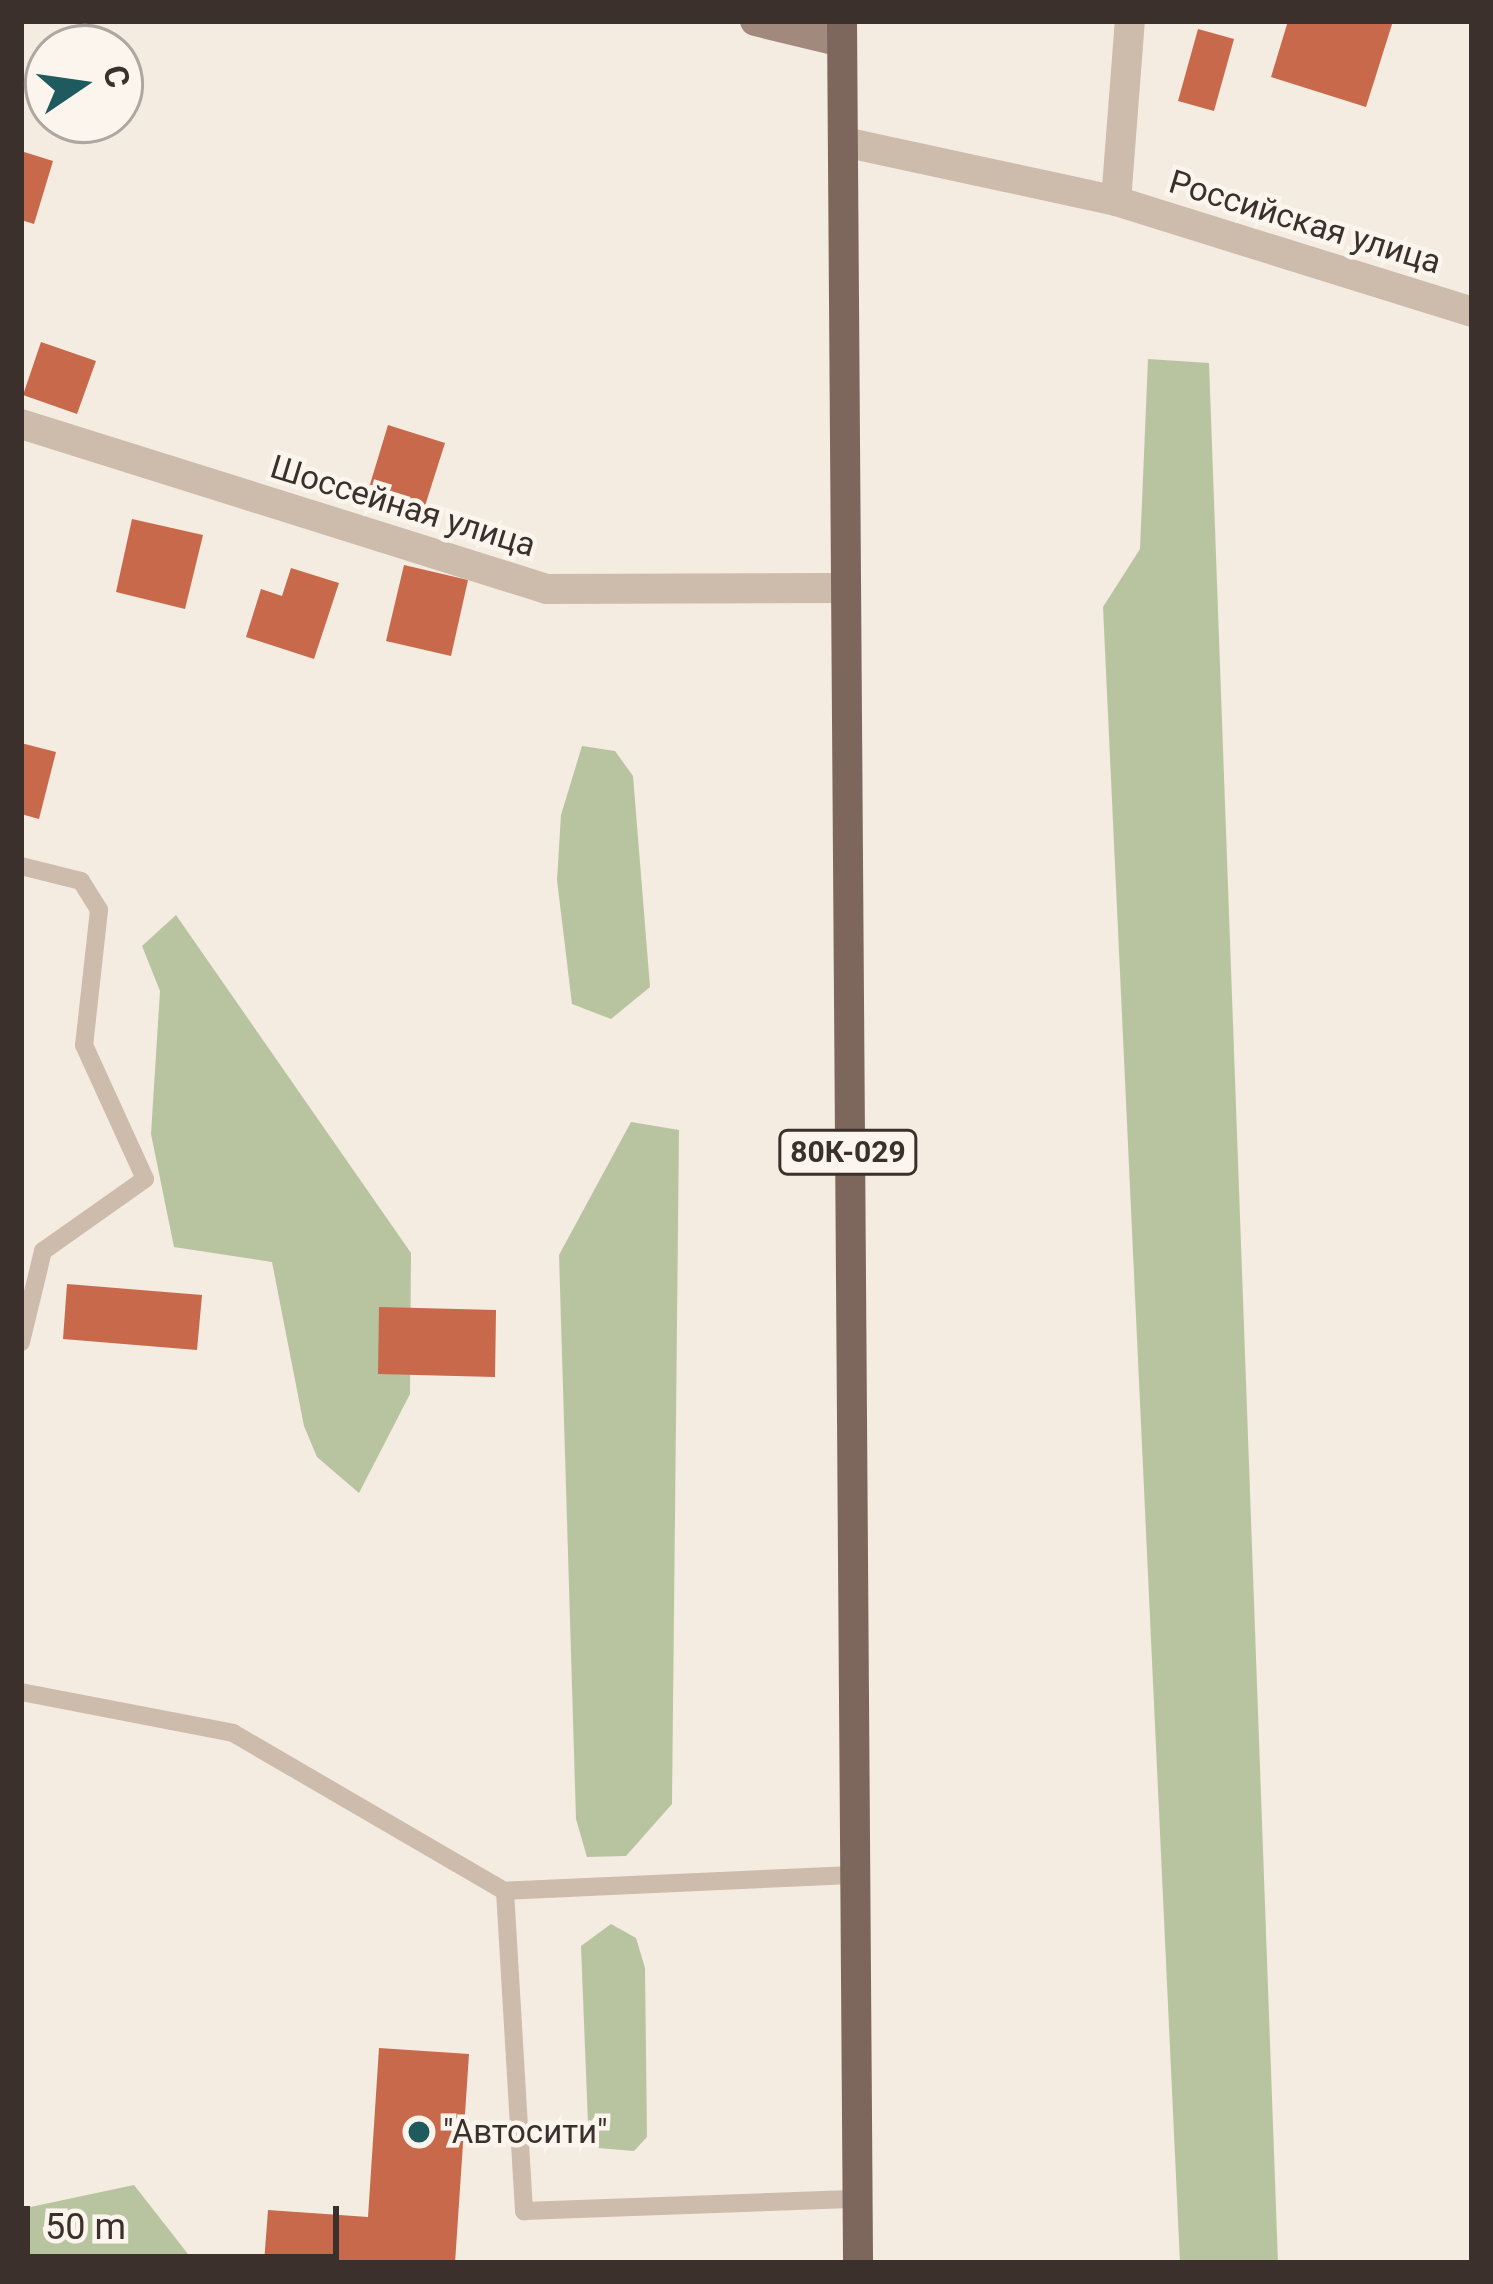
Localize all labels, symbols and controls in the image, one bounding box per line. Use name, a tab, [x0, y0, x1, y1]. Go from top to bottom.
north arrow	[24, 24, 144, 144]
text: С	[95, 62, 138, 91]
street label: Российская улица	[1164, 162, 1446, 282]
street label: Шоссейная улица	[266, 447, 540, 565]
road number: 80К-029	[776, 1128, 920, 1176]
place label: "Автосити"	[443, 2112, 608, 2152]
marker: "Автосити"	[406, 2119, 432, 2145]
scale bar	[30, 2182, 345, 2256]
text: 50 m	[45, 2206, 126, 2248]

